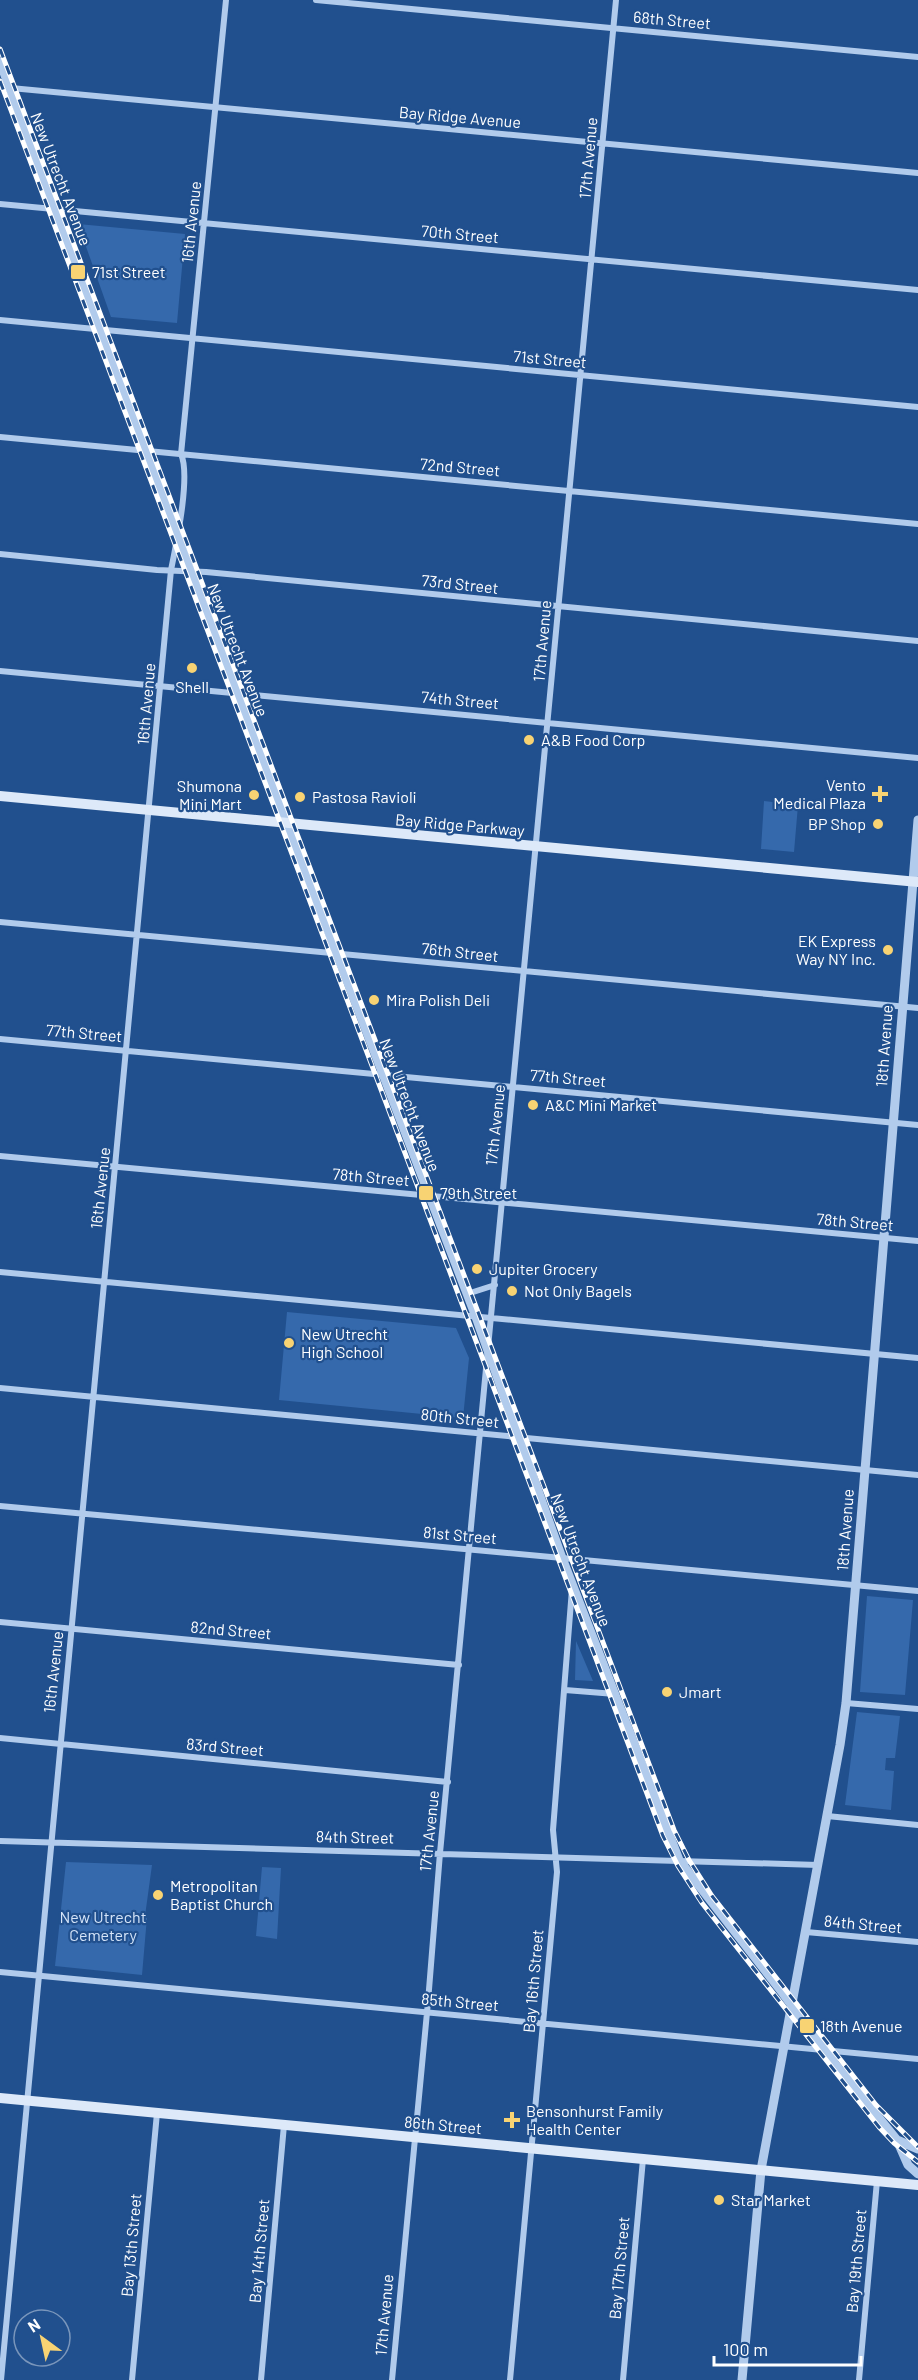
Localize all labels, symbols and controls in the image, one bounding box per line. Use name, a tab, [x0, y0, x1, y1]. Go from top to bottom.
street label: 68th Street	[632, 7, 712, 32]
street label: Bay Ridge Avenue	[398, 102, 522, 131]
street label: New Utrecht Avenue	[27, 110, 96, 248]
street label: 17th Avenue	[574, 116, 601, 199]
street label: 16th Avenue	[177, 180, 204, 264]
street label: 70th Street	[420, 221, 500, 246]
place label: 71st Street	[92, 262, 166, 281]
marker: 71st Street	[69, 263, 87, 281]
street label: 71st Street	[513, 346, 588, 371]
street label: 72nd Street	[419, 454, 501, 479]
street label: 73rd Street	[421, 570, 499, 597]
street label: New Utrecht Avenue	[204, 581, 273, 719]
street label: 17th Avenue	[528, 599, 555, 682]
marker: Shell	[185, 661, 199, 675]
street label: 16th Avenue	[132, 662, 159, 746]
place label: Shell	[175, 677, 209, 696]
street label: 74th Street	[421, 687, 500, 712]
place label: A&B Food Corp	[541, 730, 645, 749]
marker: A&B Food Corp	[522, 733, 536, 747]
place label: Vento Medical Plaza	[773, 775, 866, 812]
place label: Shumona Mini Mart	[177, 776, 242, 813]
marker: Vento Medical Plaza	[871, 785, 889, 803]
place label: Pastosa Ravioli	[312, 787, 417, 806]
marker: Shumona Mini Mart	[247, 788, 261, 802]
marker: Pastosa Ravioli	[293, 790, 307, 804]
street label: Bay Ridge Parkway	[395, 809, 526, 840]
place label: BP Shop	[808, 814, 866, 833]
marker: BP Shop	[871, 817, 885, 831]
place label: EK Express Way NY Inc.	[796, 931, 876, 968]
street label: 76th Street	[421, 938, 499, 965]
marker: EK Express Way NY Inc.	[881, 943, 895, 957]
place label: Mira Polish Deli	[386, 990, 490, 1009]
marker: Mira Polish Deli	[367, 993, 381, 1007]
street label: 18th Avenue	[871, 1004, 896, 1088]
street label: 77th Street	[45, 1020, 123, 1045]
street label: New Utrecht Avenue	[376, 1036, 445, 1174]
street label: 77th Street	[529, 1065, 607, 1090]
street label: 17th Avenue	[481, 1083, 508, 1167]
place label: A&C Mini Market	[545, 1095, 657, 1114]
marker: A&C Mini Market	[526, 1098, 540, 1112]
street label: 16th Avenue	[86, 1146, 113, 1230]
street label: 78th Street	[332, 1164, 410, 1189]
place label: 79th Street	[440, 1183, 517, 1202]
marker: 79th Street	[417, 1184, 435, 1202]
street label: 78th Street	[816, 1209, 894, 1234]
place label: Jupiter Grocery	[489, 1259, 598, 1278]
marker: Jupiter Grocery	[470, 1262, 484, 1276]
place label: Not Only Bagels	[524, 1281, 632, 1300]
marker: Not Only Bagels	[505, 1284, 519, 1298]
place label: New Utrecht High School	[301, 1324, 388, 1361]
marker: New Utrecht High School	[282, 1336, 296, 1350]
street label: 80th Street	[420, 1404, 500, 1431]
street label: 18th Avenue	[832, 1488, 857, 1572]
street label: New Utrecht Avenue	[547, 1491, 616, 1629]
street label: 81st Street	[422, 1522, 498, 1547]
street label: 82nd Street	[190, 1617, 272, 1642]
street label: 16th Avenue	[39, 1630, 66, 1714]
place label: Jmart	[679, 1682, 722, 1701]
marker: Jmart	[660, 1685, 674, 1699]
street label: 83rd Street	[185, 1734, 265, 1759]
street label: 17th Avenue	[415, 1789, 442, 1873]
street label: 84th Street	[316, 1826, 394, 1847]
place label: Metropolitan Baptist Church	[170, 1876, 273, 1913]
marker: Metropolitan Baptist Church	[151, 1888, 165, 1902]
park label: New Utrecht Cemetery	[59, 1907, 147, 1944]
street label: 84th Street	[823, 1911, 903, 1936]
street label: Bay 16th Street	[519, 1928, 546, 2033]
street label: 85th Street	[420, 1989, 500, 2014]
place label: 18th Avenue	[820, 2016, 902, 2035]
marker: 18th Avenue	[798, 2017, 816, 2035]
place label: Bensonhurst Family Health Center	[526, 2101, 664, 2138]
marker: Bensonhurst Family Health Center	[503, 2111, 521, 2129]
street label: 86th Street	[403, 2112, 483, 2137]
place label: Star Market	[731, 2190, 811, 2209]
street label: Bay 13th Street	[117, 2192, 144, 2297]
marker: Star Market	[712, 2193, 726, 2207]
street label: Bay 14th Street	[244, 2198, 273, 2304]
street label: Bay 19th Street	[842, 2208, 869, 2314]
street label: Bay 17th Street	[605, 2216, 632, 2320]
street label: 17th Avenue	[370, 2273, 397, 2356]
north arrow	[12, 2308, 72, 2368]
text: N	[24, 2314, 43, 2336]
scale bar	[714, 2329, 861, 2367]
text: 100 m	[723, 2338, 768, 2360]

